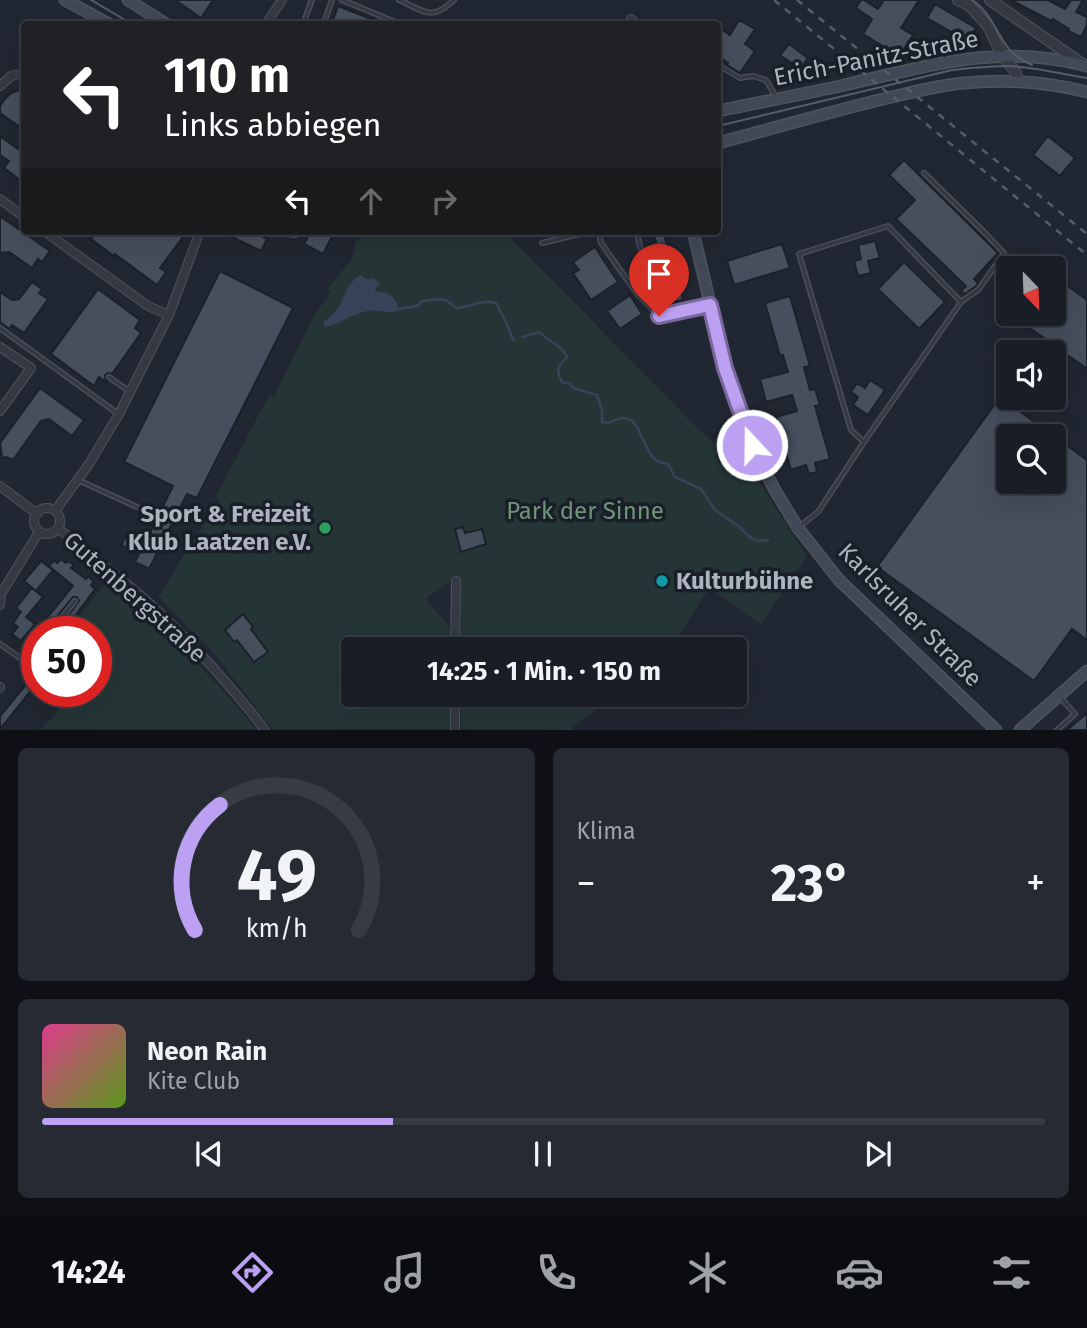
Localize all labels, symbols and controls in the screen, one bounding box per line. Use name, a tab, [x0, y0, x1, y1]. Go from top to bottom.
street label: Erich-Panitz-Straße	[771, 24, 981, 92]
text: 110 m	[164, 46, 290, 105]
icon: left	[49, 49, 140, 140]
text: Links abbiegen	[164, 106, 382, 144]
icon: left	[279, 182, 317, 220]
icon: ahead	[352, 182, 390, 220]
icon: right	[425, 182, 463, 220]
pin	[629, 244, 689, 316]
icon: arrive	[640, 255, 678, 293]
north arrow	[996, 256, 1066, 326]
map controls	[996, 256, 1066, 494]
button: sound	[996, 340, 1066, 410]
position arrow	[715, 408, 789, 482]
button: search	[996, 424, 1066, 494]
park label: Park der Sinne	[506, 497, 664, 525]
place label: Sport & Freizeit Klub Laatzen e.V.	[128, 500, 312, 556]
marker: Sport & Freizeit Klub Laatzen e.V.	[317, 520, 333, 536]
street label: Gutenbergstraße	[58, 526, 212, 668]
street label: Karlsruher Straße	[833, 538, 987, 692]
place label: Kulturbühne	[676, 567, 813, 595]
marker: Kulturbühne	[654, 573, 670, 589]
speed limit sign: 50	[21, 616, 112, 707]
text: 14:25 · 1 Min. · 150 m	[427, 656, 661, 687]
text: Klima	[577, 817, 636, 845]
text: 49	[236, 833, 316, 920]
text: 23°	[770, 852, 851, 915]
text: −	[577, 860, 596, 906]
text: +	[1026, 860, 1045, 906]
text: km/h	[245, 914, 307, 944]
text: Neon Rain	[147, 1036, 267, 1067]
text: Kite Club	[147, 1067, 240, 1095]
icon: previous	[190, 1135, 228, 1173]
icon: pause	[524, 1135, 562, 1173]
icon: next	[859, 1135, 897, 1173]
icon: directions	[228, 1248, 277, 1297]
icon: music	[380, 1248, 429, 1297]
icon: phone	[532, 1248, 581, 1297]
icon: climate	[683, 1248, 732, 1297]
icon: car	[835, 1248, 884, 1297]
icon: filters	[987, 1248, 1036, 1297]
text: 14:24	[51, 1253, 126, 1291]

